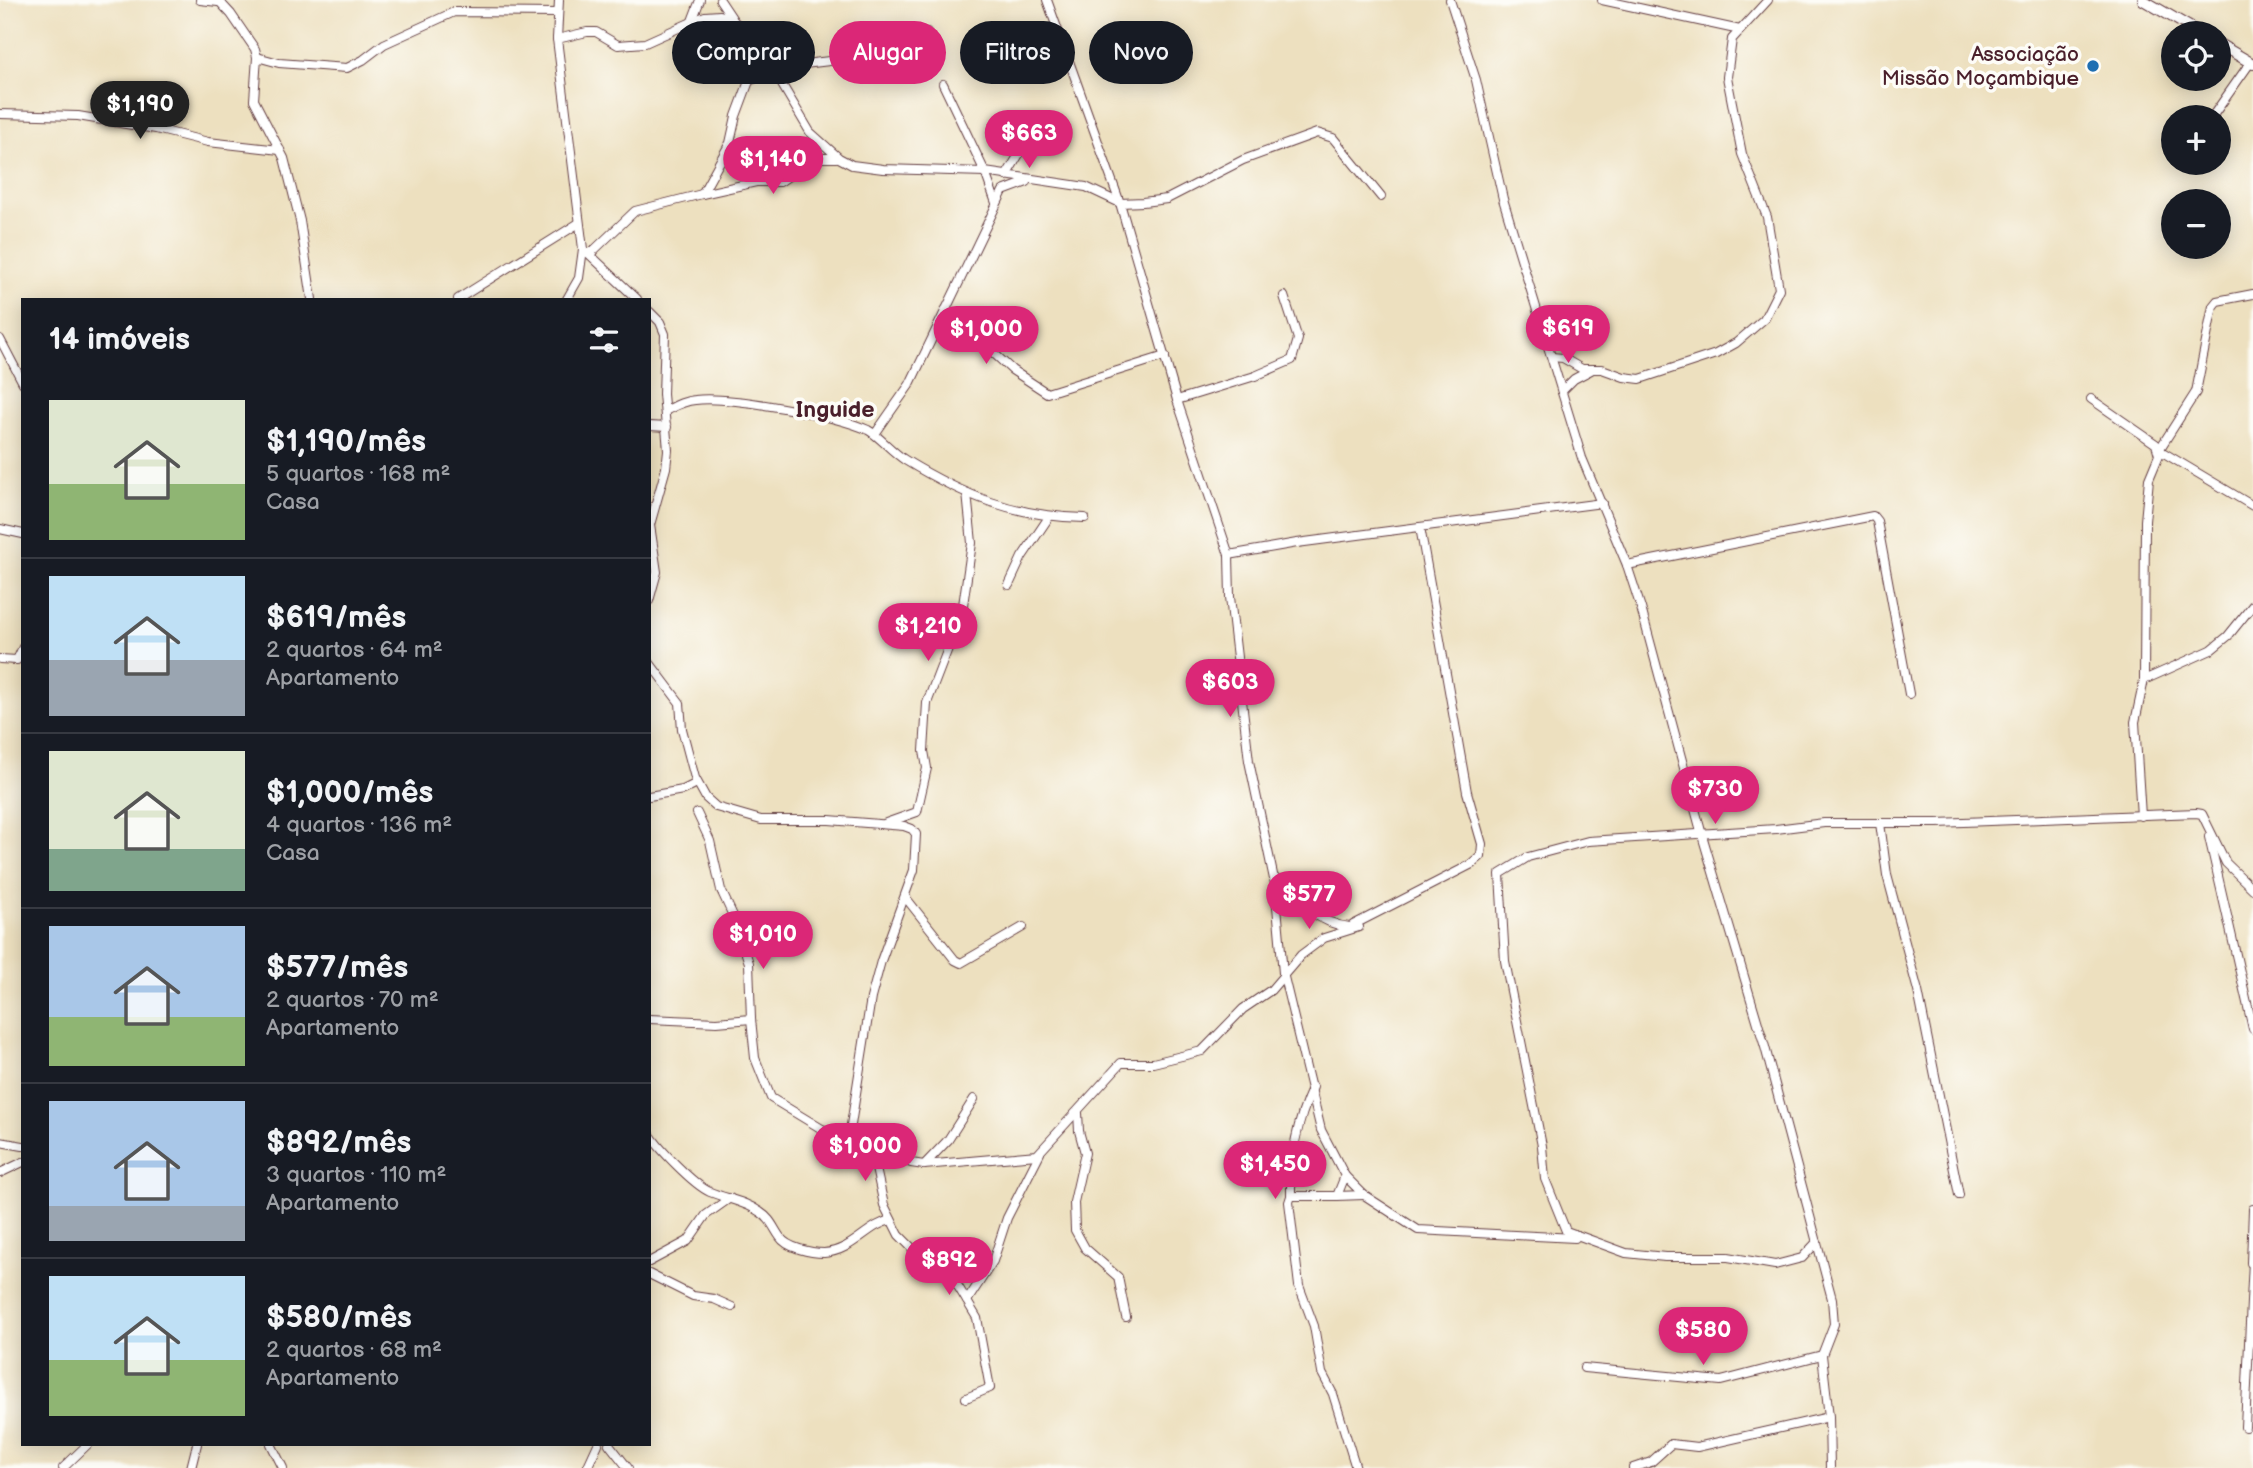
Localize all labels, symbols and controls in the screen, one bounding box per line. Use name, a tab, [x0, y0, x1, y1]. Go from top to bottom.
chip: Comprar	[672, 21, 815, 84]
chip: Alugar	[829, 21, 946, 84]
chip: Filtros	[960, 21, 1075, 84]
chip: Novo	[1089, 21, 1193, 84]
map controls	[2161, 21, 2231, 259]
button: locate	[2161, 21, 2231, 91]
place label: Associação Missão Moçambique	[1882, 42, 2079, 91]
marker: Associação Missão Moçambique	[2085, 58, 2101, 74]
pin: $1,190	[83, 82, 197, 141]
text: $1,190	[106, 90, 174, 118]
button: +	[2161, 105, 2231, 175]
pin: $663	[988, 110, 1070, 170]
text: $663	[1001, 119, 1057, 147]
pin: $1,140	[716, 136, 830, 196]
text: $1,140	[739, 145, 807, 173]
button: −	[2161, 189, 2231, 259]
pin: $1,000	[929, 306, 1043, 366]
pin: $619	[1527, 306, 1609, 365]
text: $619	[1542, 314, 1594, 342]
text: $1,000	[950, 315, 1022, 343]
icon: filters	[585, 321, 623, 359]
text: 14 imóveis	[49, 322, 190, 358]
district label: Inguide	[796, 396, 874, 424]
text: $1,190/mês	[266, 424, 426, 460]
icon: home	[105, 428, 189, 512]
text: 5 quartos · 168 m²	[266, 460, 451, 488]
text: Casa	[266, 488, 320, 516]
text: $619/mês	[266, 600, 406, 636]
icon: home	[105, 604, 189, 688]
pin: $1,210	[871, 604, 985, 663]
text: $1,210	[894, 612, 962, 640]
text: 2 quartos · 64 m²	[266, 636, 443, 664]
pin: $603	[1189, 660, 1271, 719]
text: Apartamento	[266, 664, 399, 692]
text: $603	[1202, 668, 1258, 696]
pin: $730	[1674, 766, 1756, 826]
text: $1,000/mês	[266, 775, 433, 811]
text: $730	[1687, 775, 1743, 803]
icon: home	[105, 779, 189, 863]
text: 4 quartos · 136 m²	[266, 811, 452, 839]
text: Casa	[266, 839, 320, 867]
pin: $577	[1268, 872, 1350, 931]
text: $577	[1282, 880, 1336, 908]
pin: $1,010	[706, 912, 820, 971]
text: $1,010	[729, 920, 797, 948]
text: $577/mês	[266, 950, 408, 986]
icon: home	[105, 954, 189, 1038]
text: 2 quartos · 70 m²	[266, 986, 439, 1014]
text: Apartamento	[266, 1014, 399, 1042]
pin: $1,000	[808, 1124, 922, 1183]
text: $892/mês	[266, 1125, 411, 1161]
icon: home	[105, 1129, 189, 1213]
text: $1,000	[829, 1132, 901, 1160]
pin: $1,450	[1218, 1142, 1332, 1201]
text: $1,450	[1239, 1150, 1311, 1178]
text: 3 quartos · 110 m²	[266, 1161, 446, 1189]
text: Apartamento	[266, 1189, 399, 1217]
pin: $892	[908, 1238, 990, 1297]
text: $892	[921, 1246, 977, 1274]
text: $580/mês	[266, 1300, 412, 1336]
icon: home	[105, 1304, 189, 1388]
pin: $580	[1662, 1308, 1744, 1367]
text: $580	[1675, 1316, 1731, 1344]
text: 2 quartos · 68 m²	[266, 1336, 442, 1364]
text: Apartamento	[266, 1364, 399, 1392]

